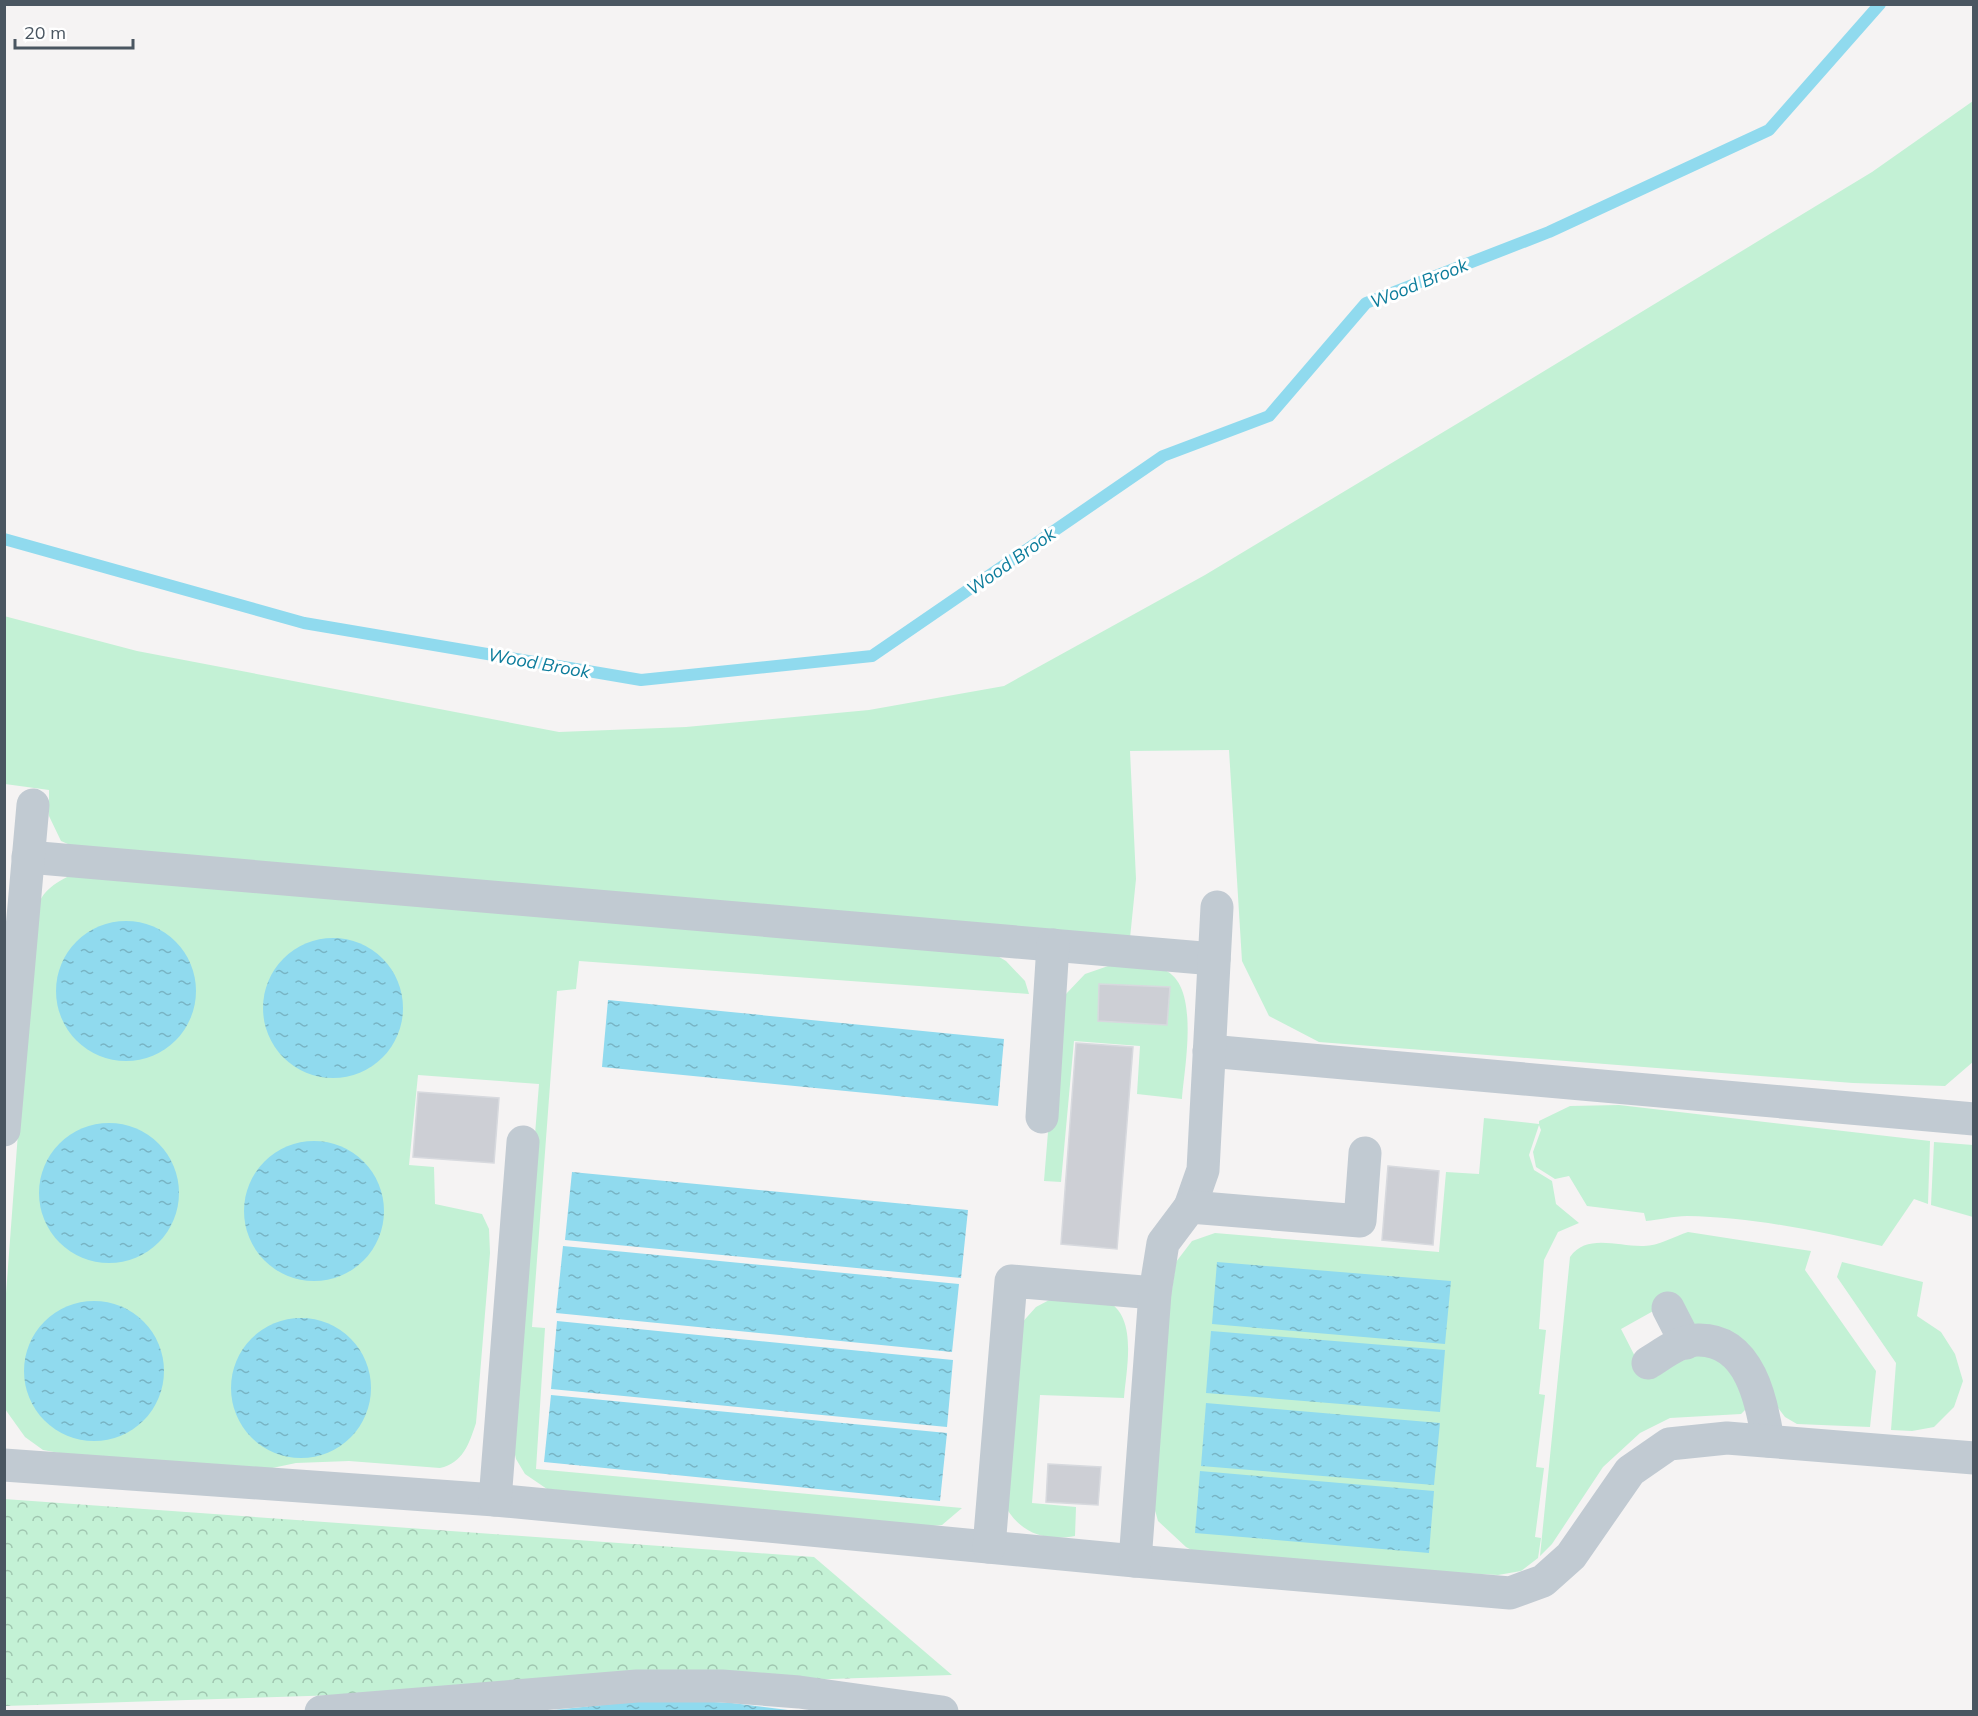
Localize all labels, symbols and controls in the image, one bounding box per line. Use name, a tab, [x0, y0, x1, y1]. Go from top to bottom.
scale bar	[15, 12, 134, 50]
text: 20 m	[24, 21, 66, 44]
water label: Wood Brook	[1367, 253, 1472, 313]
water label: Wood Brook	[962, 521, 1061, 600]
water label: Wood Brook	[486, 643, 593, 683]

